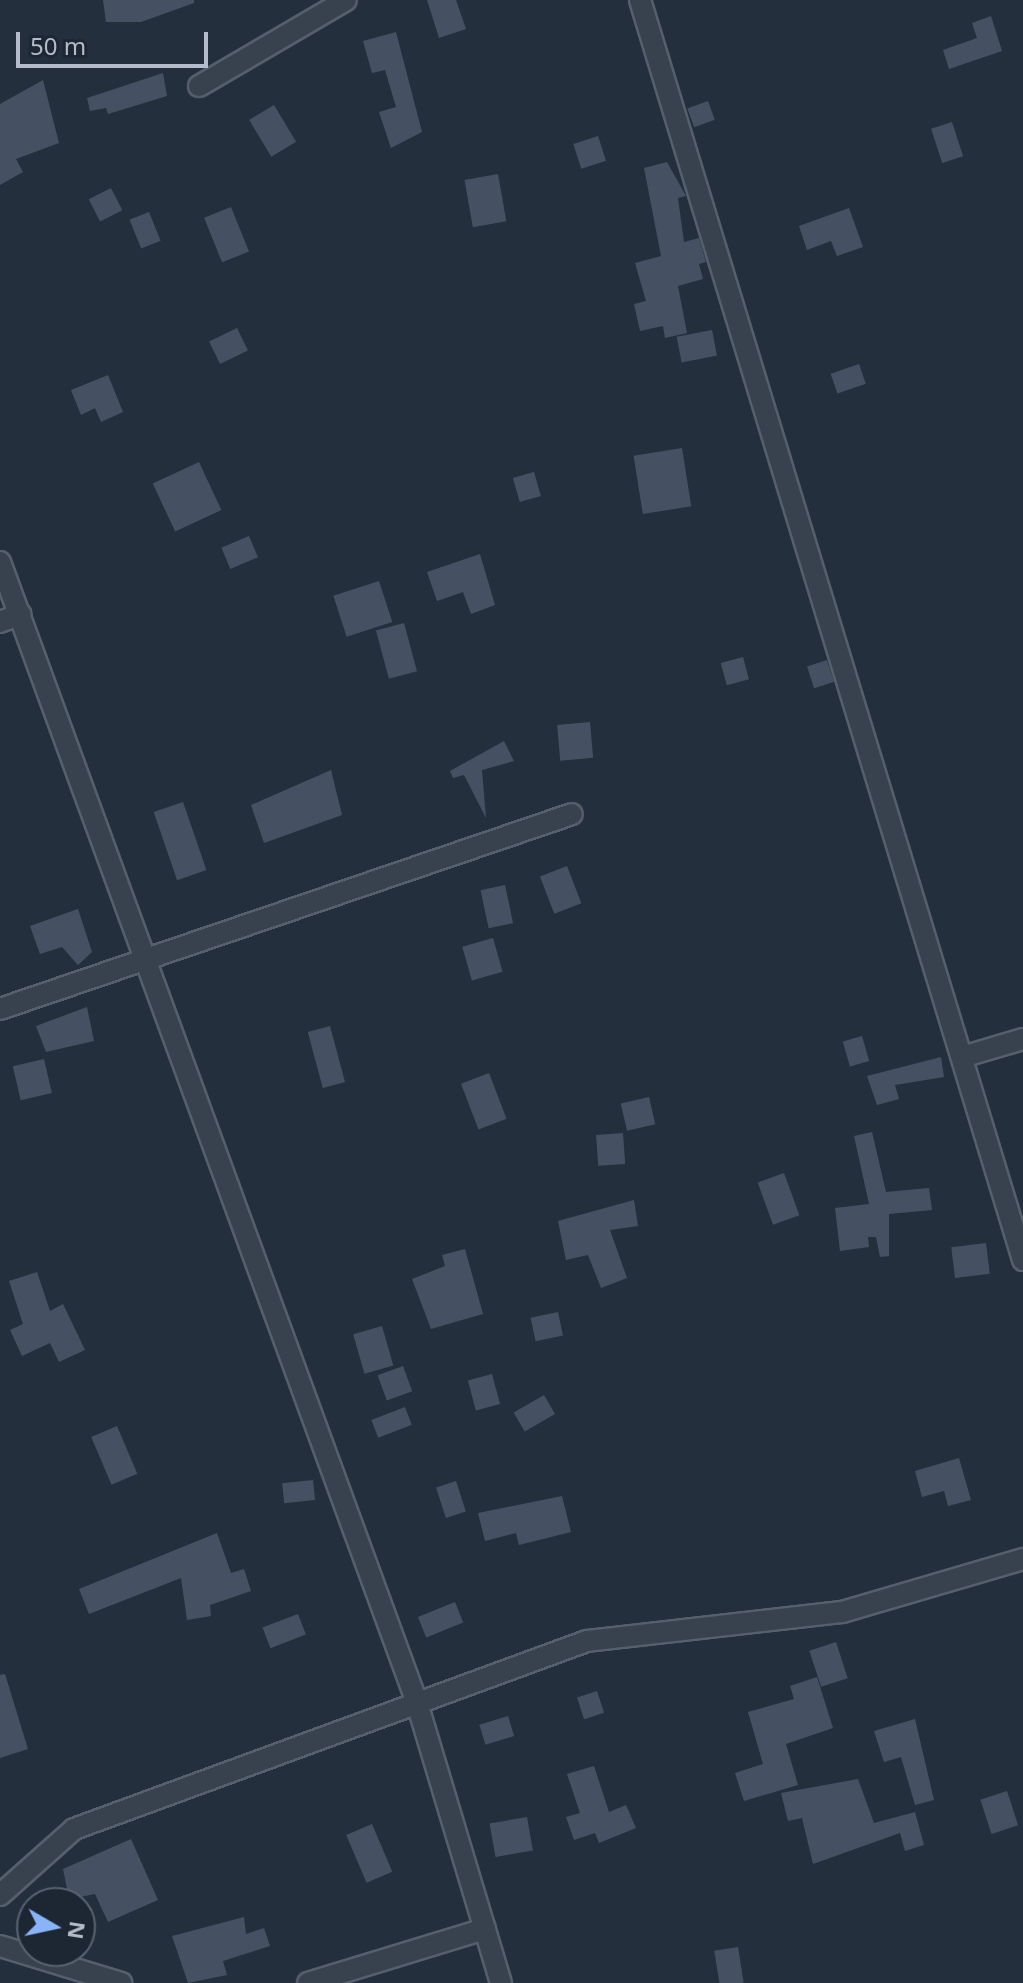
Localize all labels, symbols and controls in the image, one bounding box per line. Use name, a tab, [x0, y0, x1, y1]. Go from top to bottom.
scale bar	[20, 16, 212, 66]
text: 50 m	[30, 29, 86, 62]
north arrow	[16, 1887, 96, 1967]
text: N	[62, 1919, 94, 1942]

